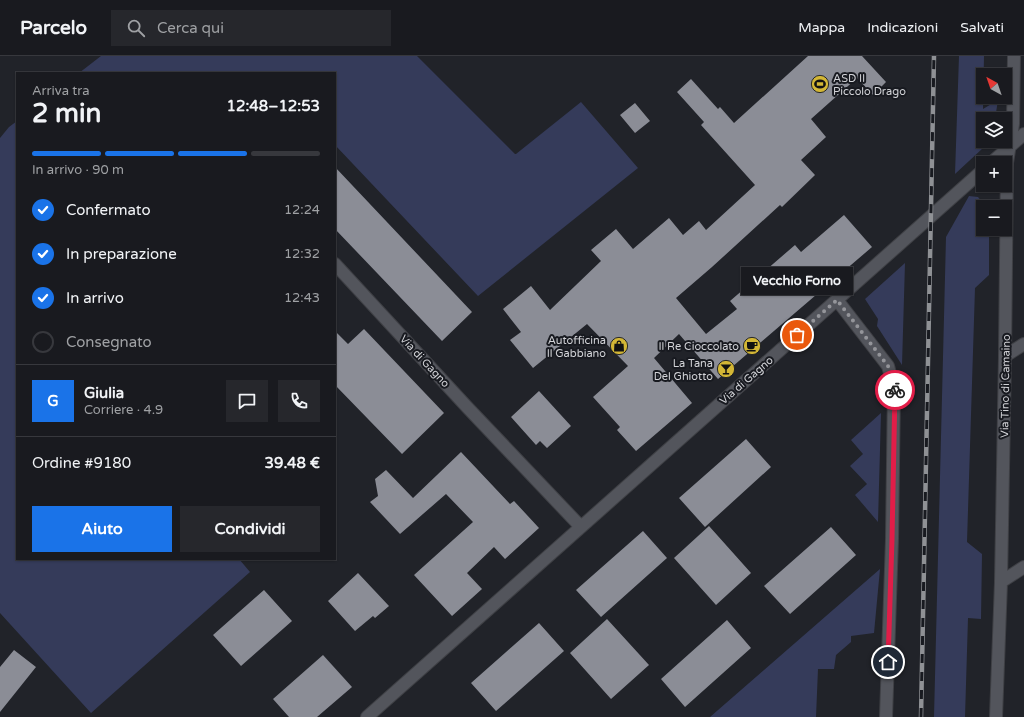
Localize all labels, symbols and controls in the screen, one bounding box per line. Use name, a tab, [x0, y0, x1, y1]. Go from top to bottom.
search box	[111, 10, 391, 46]
text: Parcelo	[20, 17, 87, 39]
icon: search	[125, 17, 147, 39]
text: Cerca qui	[157, 19, 224, 37]
text: Mappa	[798, 19, 845, 36]
text: Indicazioni	[867, 19, 938, 36]
text: Salvati	[960, 19, 1004, 36]
north arrow	[976, 68, 1012, 104]
map controls	[976, 68, 1012, 236]
place label: ASD Il Piccolo Drago	[833, 72, 906, 98]
sports icon: ASD Il Piccolo Drago	[810, 74, 830, 94]
text: Arriva tra	[32, 83, 90, 99]
text: 12:48–12:53	[227, 97, 320, 115]
text: 2 min	[32, 98, 101, 129]
button: layers	[976, 112, 1012, 148]
button: +	[976, 156, 1012, 192]
text: In arrivo · 90 m	[32, 162, 124, 178]
icon: check	[32, 199, 54, 221]
button: −	[976, 200, 1012, 236]
text: Confermato	[66, 201, 151, 219]
text: 12:24	[284, 202, 320, 218]
icon: check	[32, 243, 54, 265]
text: In preparazione	[66, 245, 177, 263]
text: 12:32	[284, 246, 320, 262]
callout: Vecchio Forno	[741, 267, 853, 295]
text: Vecchio Forno	[753, 273, 841, 289]
icon: check	[32, 287, 54, 309]
text: In arrivo	[66, 289, 124, 307]
text: 12:43	[284, 290, 320, 306]
pin	[780, 318, 814, 352]
icon: bag	[786, 324, 808, 346]
text: Consegnato	[66, 333, 152, 351]
street label: Via di Gagno	[397, 333, 452, 390]
place label: Autofficina Il Gabbiano	[547, 334, 606, 360]
street label: Via Tino di Camaino	[998, 334, 1013, 438]
shop icon: Autofficina Il Gabbiano	[609, 336, 629, 356]
cafe icon: Il Re Cioccolato	[742, 336, 762, 356]
place label: Il Re Cioccolato	[658, 340, 739, 353]
street label: Via di Gagno	[717, 353, 776, 407]
place label: La Tana Del Ghiotto	[654, 357, 713, 383]
bar icon: La Tana Del Ghiotto	[716, 359, 736, 379]
courier	[875, 370, 915, 410]
icon: bike	[884, 379, 906, 401]
button: chat	[226, 380, 268, 422]
button: phone	[278, 380, 320, 422]
text: Giulia	[84, 384, 124, 402]
text: G	[47, 392, 59, 410]
text: Corriere · 4.9	[84, 402, 163, 418]
text: Ordine #9180	[32, 454, 131, 472]
text: 39.48 €	[265, 454, 320, 472]
button: Aiuto	[32, 506, 172, 552]
button: Condividi	[180, 506, 320, 552]
pin	[871, 645, 905, 679]
icon: home	[877, 651, 899, 673]

